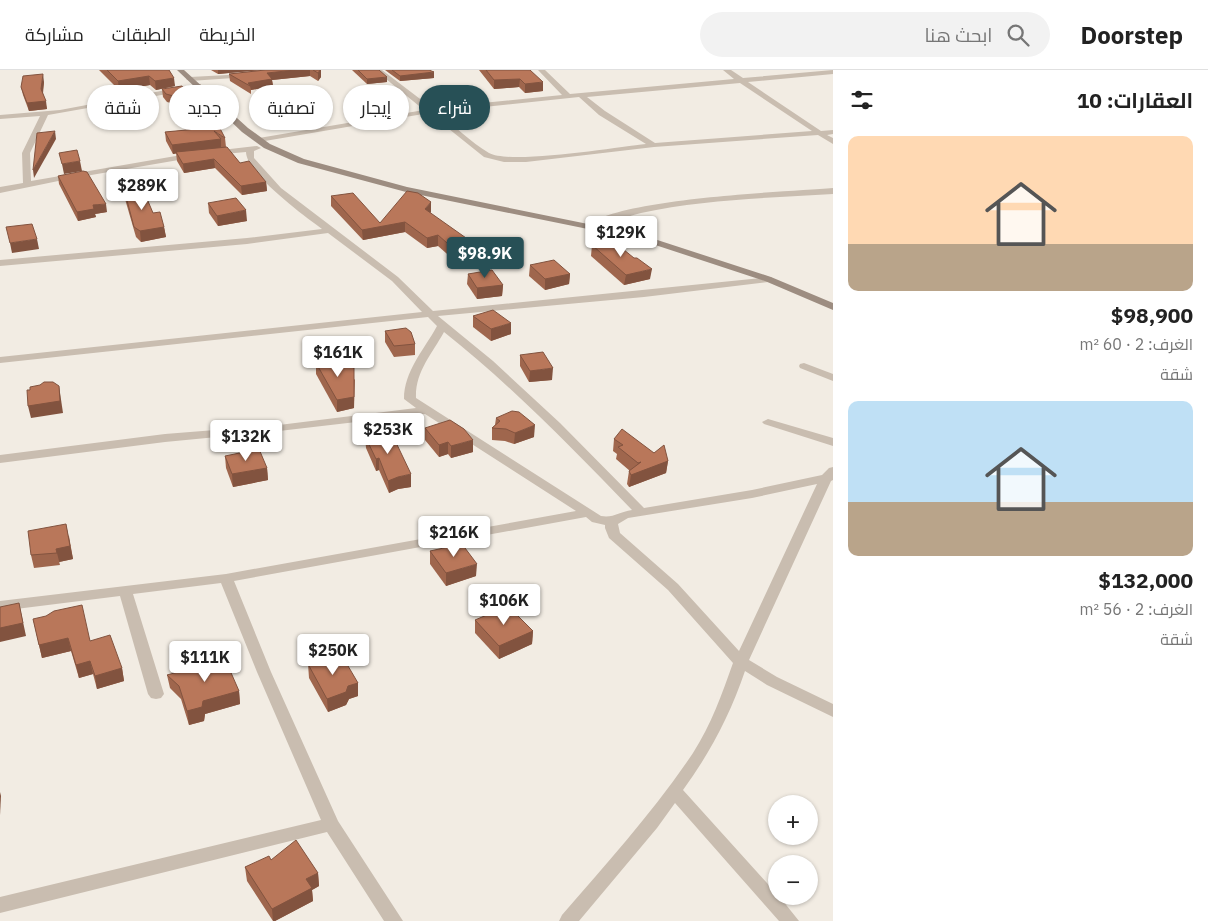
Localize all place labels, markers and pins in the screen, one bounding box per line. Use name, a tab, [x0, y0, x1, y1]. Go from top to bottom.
pin: $289K	[107, 168, 177, 211]
pin: $129K	[586, 216, 656, 258]
pin: $98.9K	[444, 236, 526, 279]
pin: $161K	[303, 336, 373, 378]
pin: $253K	[353, 412, 423, 455]
pin: $132K	[211, 420, 281, 462]
pin: $216K	[419, 516, 489, 558]
pin: $106K	[469, 584, 539, 626]
pin: $250K	[298, 634, 368, 676]
pin: $111K	[170, 640, 240, 683]

